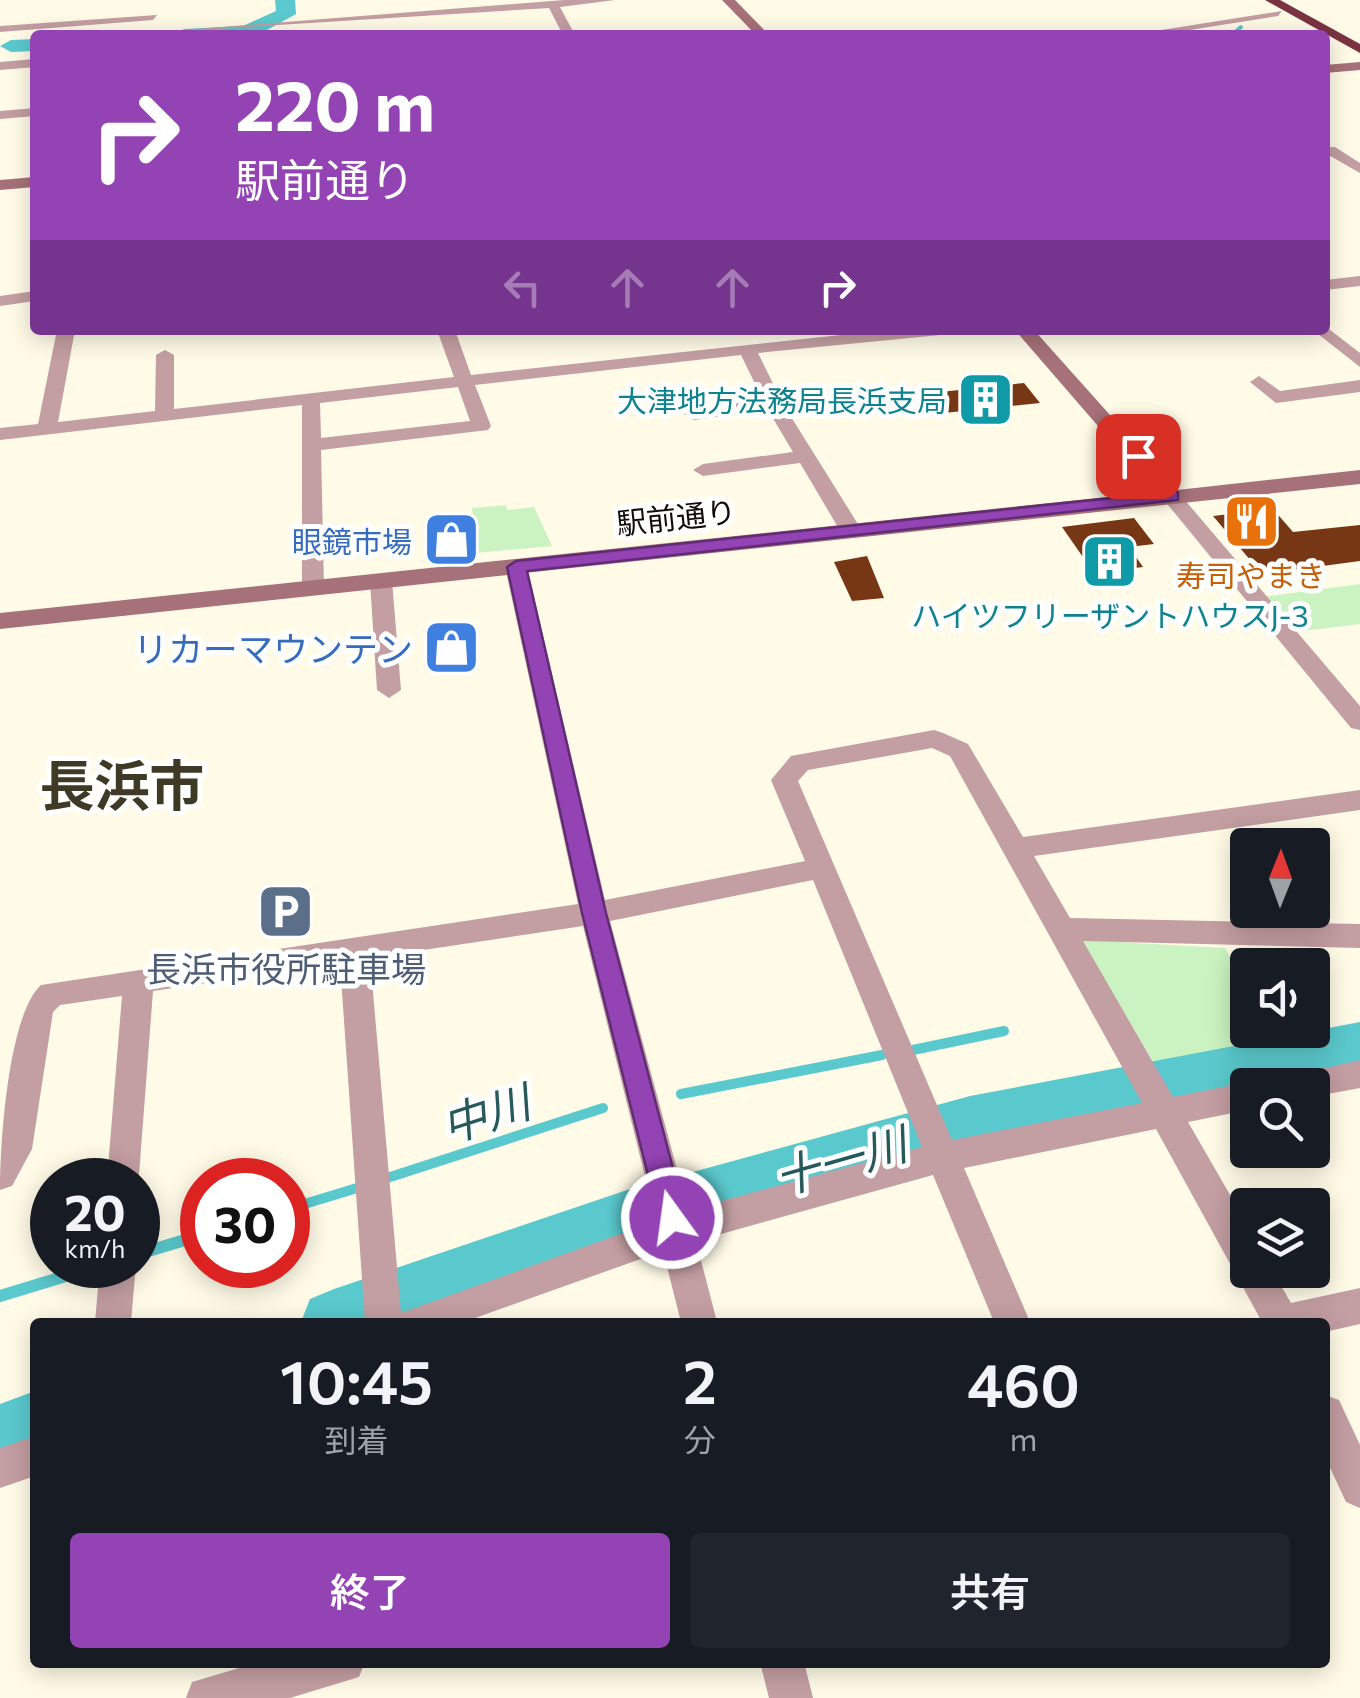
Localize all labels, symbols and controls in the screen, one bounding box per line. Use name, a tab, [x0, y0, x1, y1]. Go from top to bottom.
text: 220 m	[235, 60, 435, 145]
icon: right	[70, 70, 200, 200]
text: 駅前通り	[235, 151, 415, 206]
icon: left	[495, 260, 550, 315]
icon: ahead	[600, 260, 655, 315]
icon: ahead	[705, 260, 760, 315]
icon: right	[810, 260, 865, 315]
building icon: 大津地方法務局長浜支局	[956, 369, 1016, 429]
place label: 大津地方法務局長浜支局	[617, 381, 947, 418]
pin	[1096, 414, 1181, 499]
icon: arrive	[1111, 429, 1166, 484]
street label: 駅前通り	[614, 491, 738, 541]
restaurant icon: 寿司やまき	[1221, 492, 1281, 552]
shop icon: 眼鏡市場	[421, 510, 481, 570]
place label: 眼鏡市場	[292, 522, 412, 559]
building icon: ハイツフリーザントハウスJ-3	[1080, 532, 1140, 592]
place label: 寿司やまき	[1176, 556, 1326, 593]
place label: ハイツフリーザントハウスJ-3	[911, 596, 1309, 633]
shop icon: リカーマウンテン	[422, 617, 482, 677]
place label: リカーマウンテン	[133, 626, 413, 669]
district label: 長浜市	[39, 750, 205, 817]
north arrow	[1230, 828, 1330, 928]
map controls	[1230, 828, 1330, 1288]
parking icon: 長浜市役所駐車場	[256, 881, 316, 941]
place label: 長浜市役所駐車場	[146, 946, 426, 989]
button: sound	[1230, 948, 1330, 1048]
button: search	[1230, 1068, 1330, 1168]
water label: 中川	[434, 1071, 540, 1152]
water label: 十一川	[768, 1113, 916, 1204]
speed limit sign: 30	[180, 1158, 310, 1288]
position arrow	[620, 1166, 724, 1270]
text: 20	[64, 1180, 126, 1241]
button: layers	[1230, 1188, 1330, 1288]
text: km/h	[65, 1233, 125, 1263]
text: 10:45	[280, 1343, 433, 1416]
text: 2	[683, 1343, 717, 1416]
text: 460	[967, 1346, 1080, 1419]
text: m	[1009, 1418, 1037, 1458]
text: 到着	[325, 1419, 389, 1459]
text: 分	[684, 1419, 716, 1459]
button: 終了	[70, 1533, 670, 1648]
button: 共有	[690, 1533, 1290, 1648]

